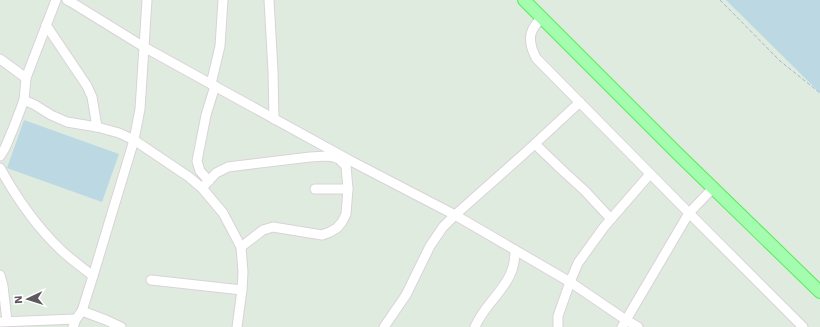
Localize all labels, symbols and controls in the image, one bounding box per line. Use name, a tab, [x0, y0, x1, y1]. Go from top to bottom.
north arrow	[8, 279, 48, 319]
text: N	[12, 295, 25, 304]

